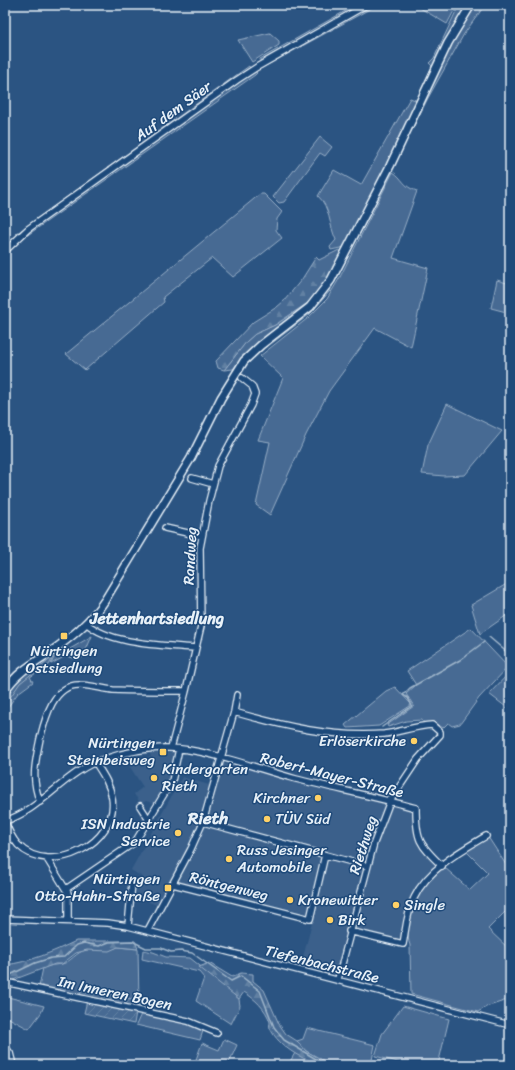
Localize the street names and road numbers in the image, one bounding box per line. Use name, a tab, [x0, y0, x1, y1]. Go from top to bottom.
street label: Auf dem Säer	[128, 74, 218, 148]
street label: Randweg	[175, 526, 205, 586]
street label: Robert-Mayer-Straße	[258, 745, 406, 805]
street label: Riethweg	[341, 812, 385, 878]
street label: Röntgenweg	[187, 864, 271, 908]
street label: Tiefenbachstraße	[262, 937, 382, 991]
street label: Im Inneren Bogen	[55, 968, 174, 1018]

